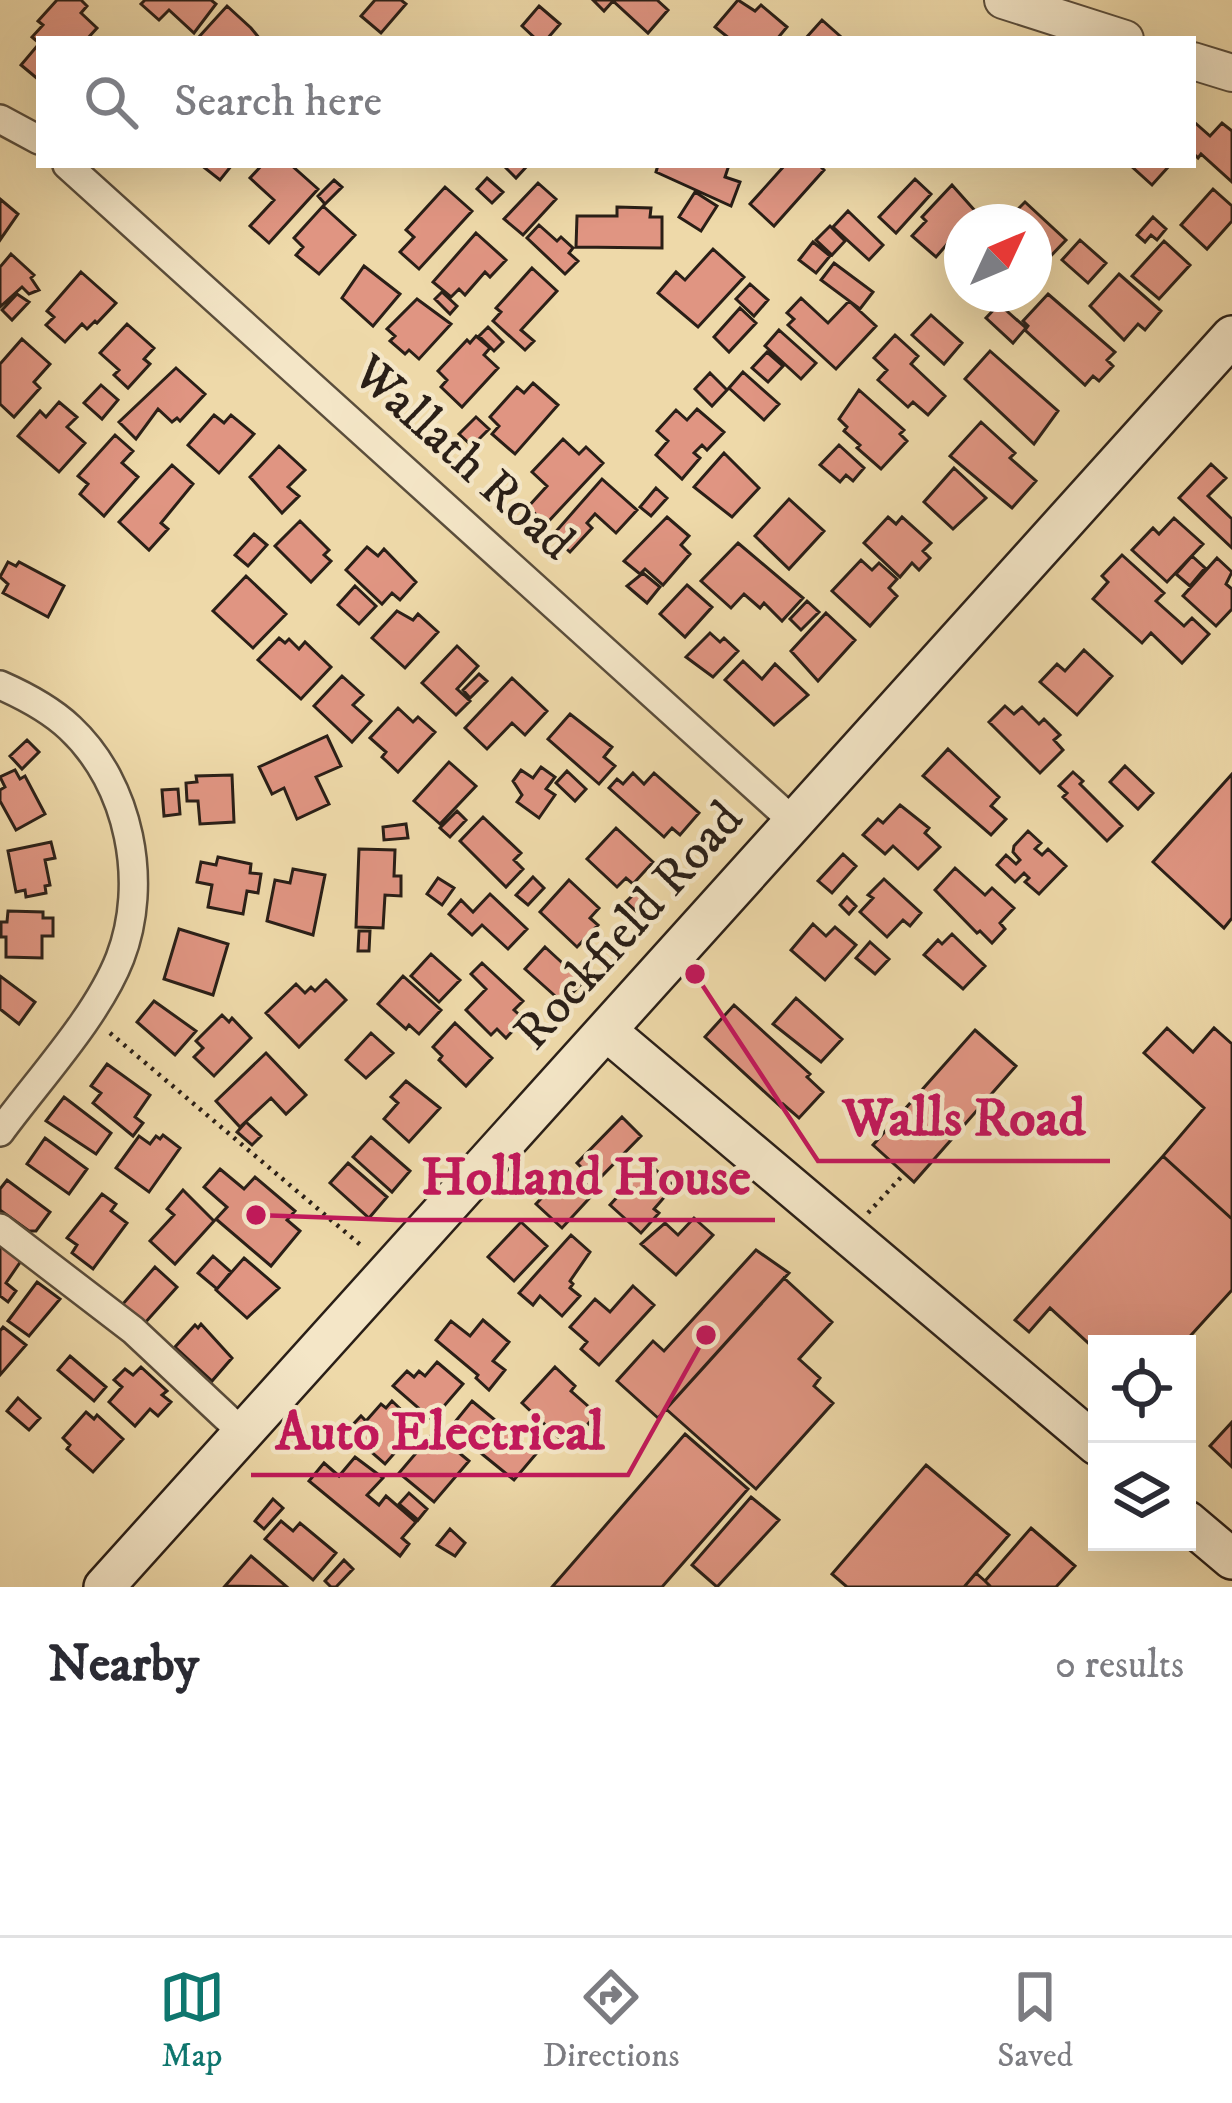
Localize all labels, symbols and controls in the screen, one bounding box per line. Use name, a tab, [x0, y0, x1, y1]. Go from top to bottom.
search box	[36, 36, 1196, 168]
icon: search	[78, 69, 144, 135]
text: Search here	[174, 74, 382, 130]
north arrow	[944, 204, 1052, 312]
street label: Wallath Road	[338, 341, 588, 575]
street label: Rockfield Road	[501, 788, 758, 1064]
callout: Walls Road	[818, 1071, 1110, 1161]
text: Walls Road	[841, 1086, 1087, 1153]
callout: Holland House	[397, 1130, 775, 1220]
text: Holland House	[421, 1145, 751, 1212]
map controls	[1088, 1335, 1196, 1551]
button: locate	[1088, 1335, 1196, 1443]
callout: Auto Electrical	[251, 1385, 628, 1475]
text: Auto Electrical	[274, 1400, 605, 1467]
button: layers	[1088, 1443, 1196, 1551]
text: Nearby	[48, 1633, 199, 1697]
text: 0 results	[1055, 1641, 1184, 1690]
tab: Map	[159, 1964, 225, 2077]
tab: Directions	[543, 1964, 679, 2077]
tab: Saved	[997, 1964, 1073, 2077]

